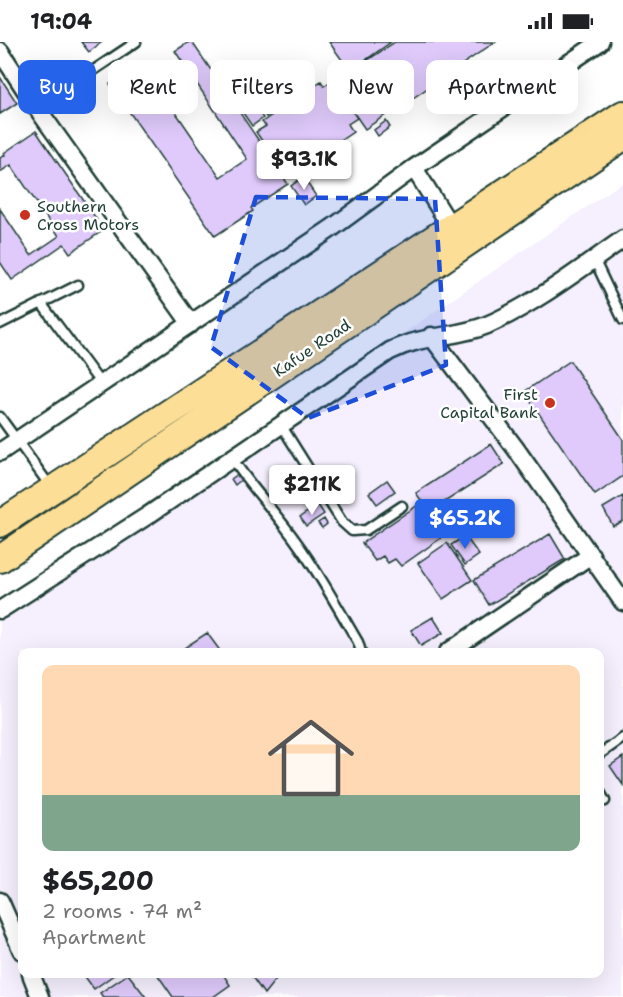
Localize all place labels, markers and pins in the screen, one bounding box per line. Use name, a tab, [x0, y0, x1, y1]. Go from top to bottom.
pin: $93.1K	[255, 140, 353, 191]
place label: Southern Cross Motors	[37, 196, 139, 235]
marker: Southern Cross Motors	[18, 208, 32, 222]
place label: First Capital Bank	[440, 384, 538, 423]
marker: First Capital Bank	[543, 396, 557, 410]
pin: $211K	[270, 465, 354, 516]
pin: $65.2K	[416, 499, 514, 550]

